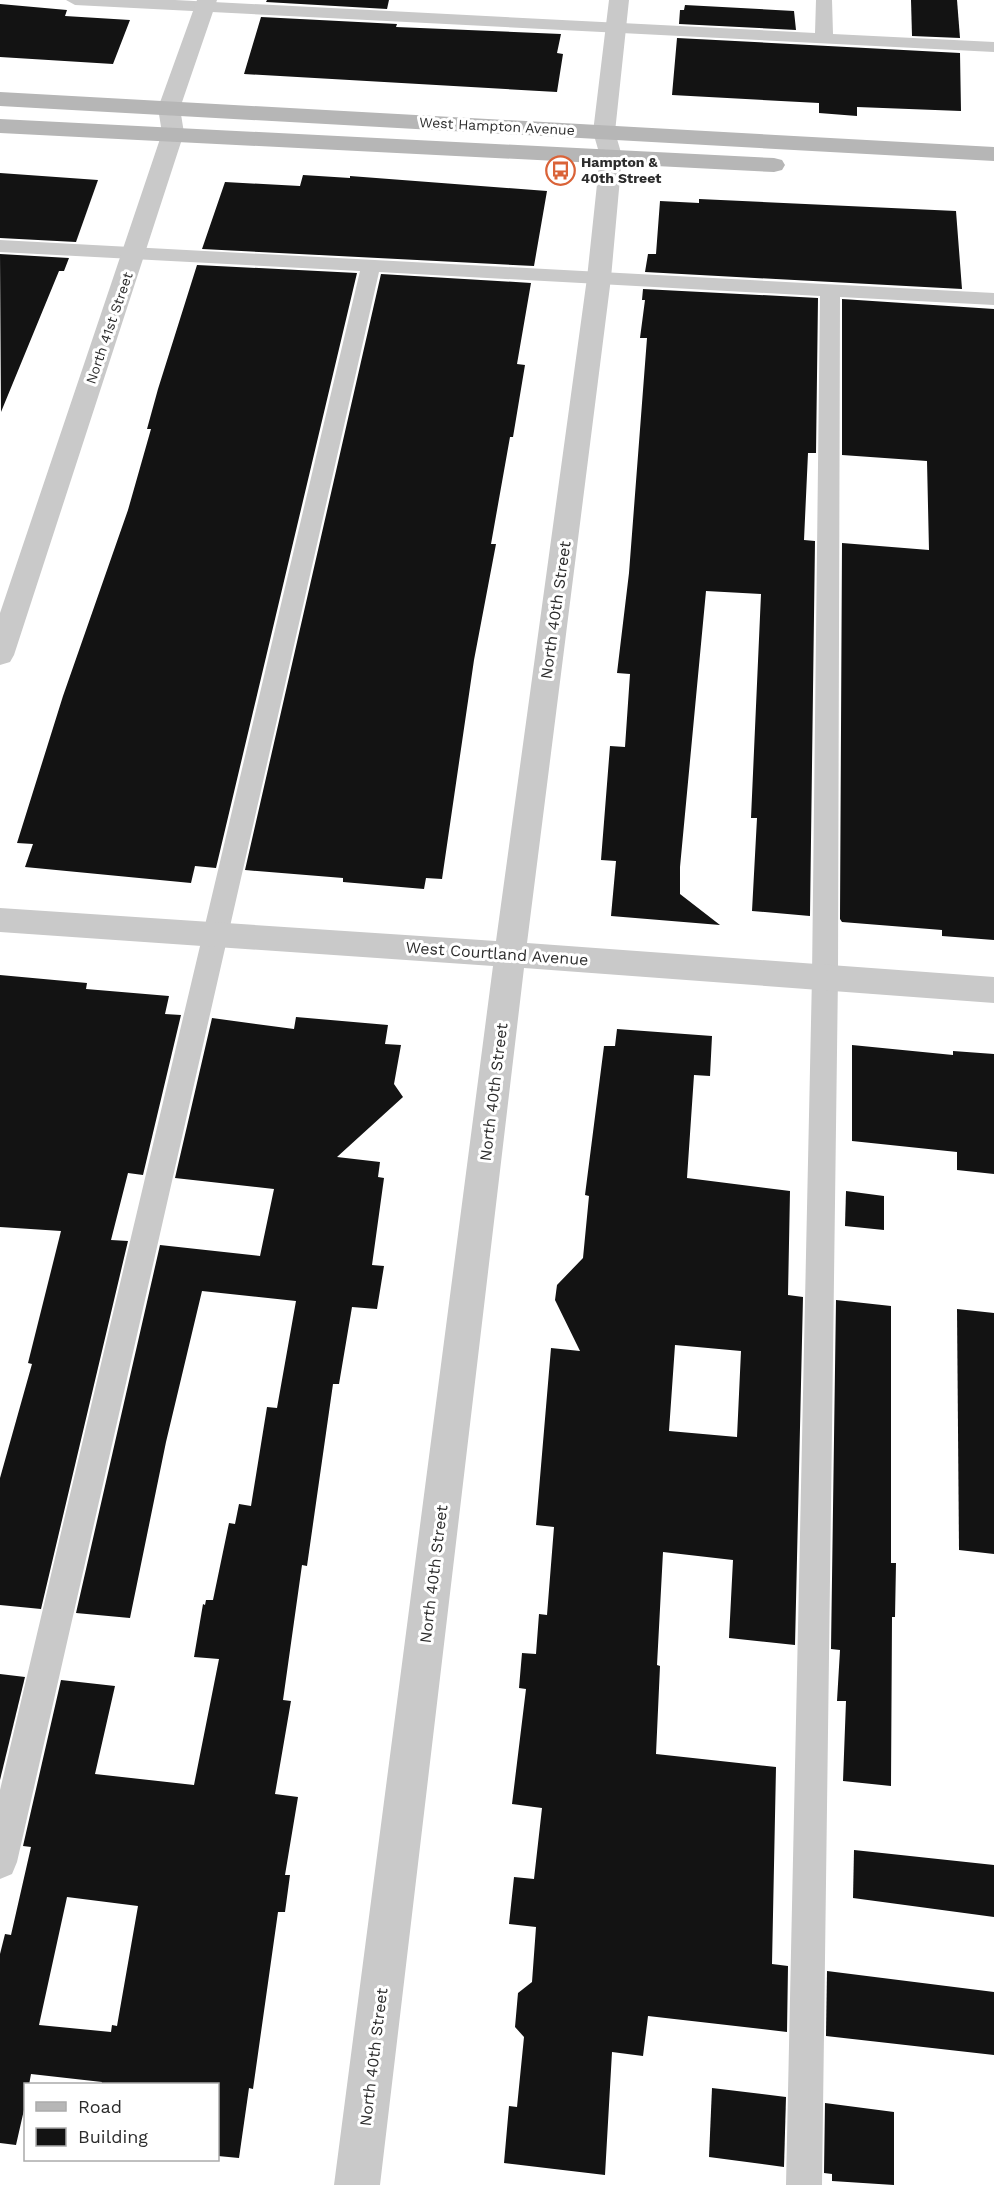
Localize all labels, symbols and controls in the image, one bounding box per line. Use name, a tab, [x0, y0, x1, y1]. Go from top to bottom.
street label: West Hampton Avenue	[419, 114, 575, 138]
bus stop icon: Hampton & 40th Street	[544, 154, 576, 186]
place label: Hampton & 40th Street	[581, 154, 661, 186]
street label: North 41st Street	[82, 270, 136, 386]
street label: North 40th Street	[536, 539, 575, 680]
street label: West Courtland Avenue	[405, 938, 589, 969]
street label: North 40th Street	[476, 1021, 511, 1162]
street label: North 40th Street	[416, 1503, 451, 1644]
street label: North 40th Street	[356, 1986, 391, 2127]
legend	[24, 2083, 219, 2161]
text: Road	[78, 2096, 122, 2117]
text: Building	[78, 2126, 148, 2147]

